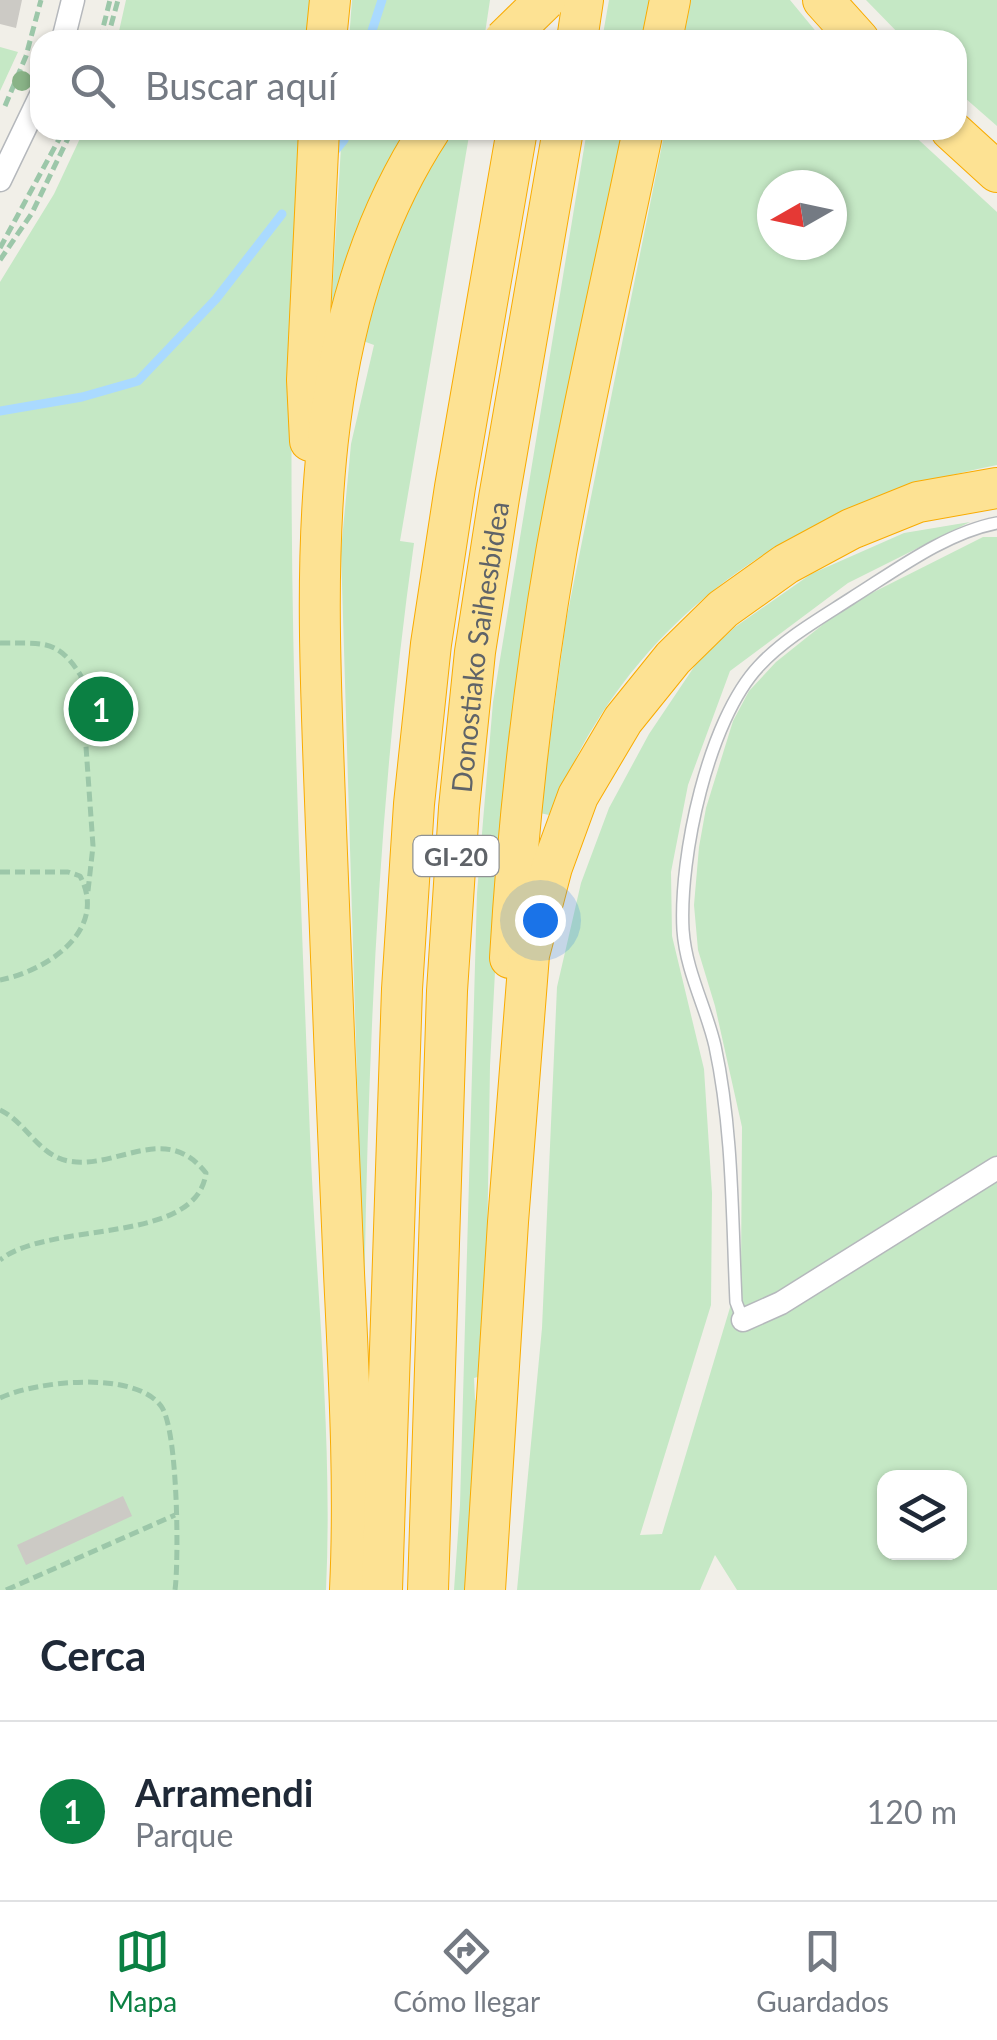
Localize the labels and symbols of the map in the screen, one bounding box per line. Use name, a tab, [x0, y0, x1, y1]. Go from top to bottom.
north arrow	[757, 170, 847, 260]
street label: Donostiako Saihesbidea	[444, 499, 515, 794]
pin: 1	[68, 672, 134, 746]
road number: GI-20	[414, 836, 498, 876]
your location	[515, 895, 566, 946]

